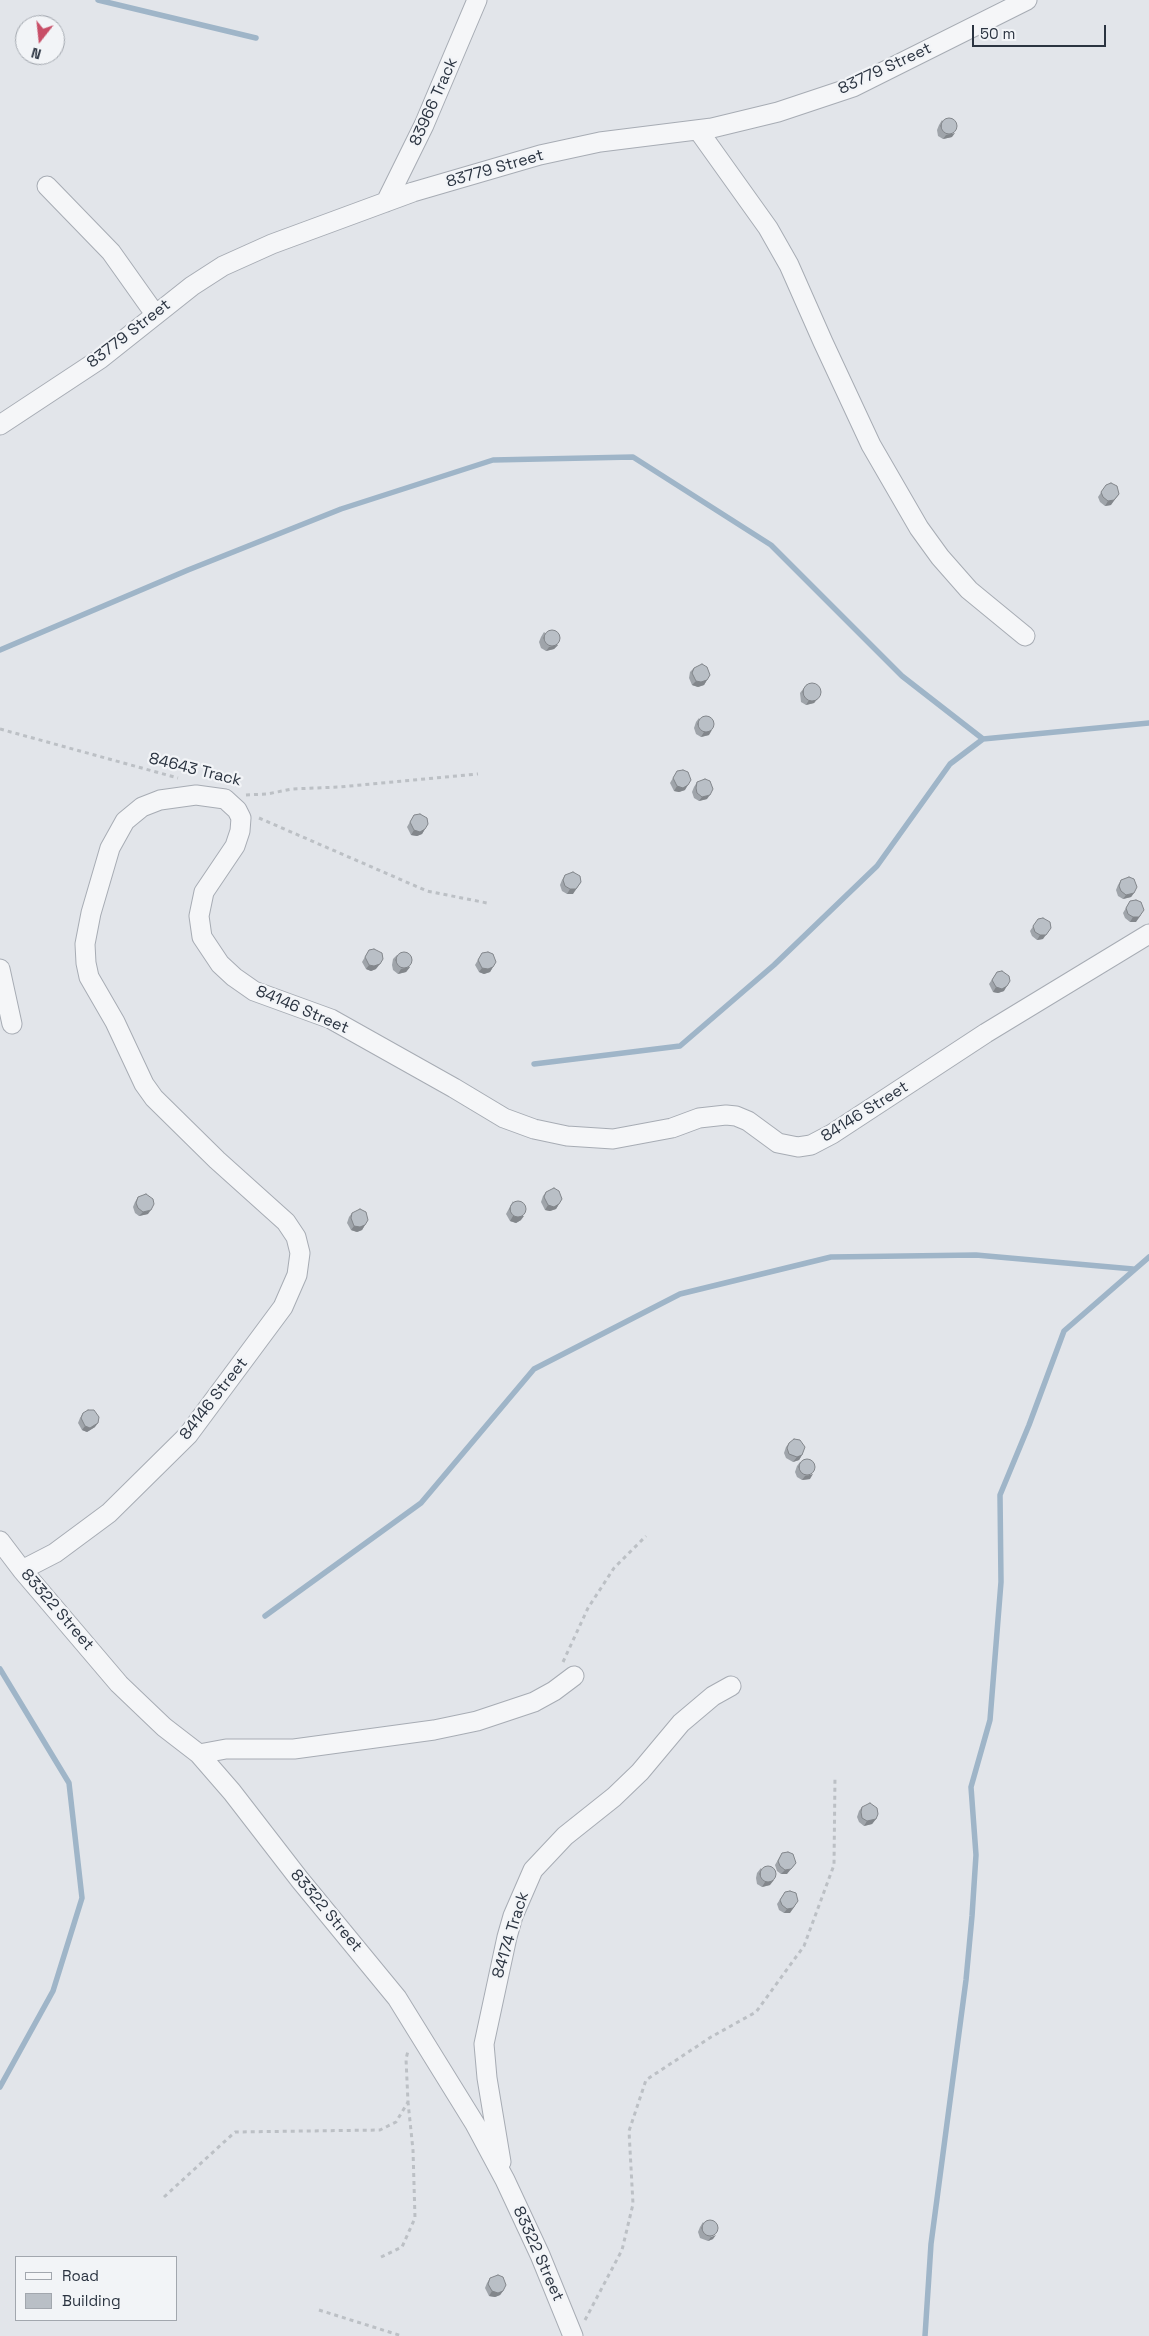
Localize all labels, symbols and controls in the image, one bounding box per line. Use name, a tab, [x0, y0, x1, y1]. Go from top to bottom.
north arrow	[15, 15, 65, 65]
scale bar	[974, 15, 1108, 47]
text: 50 m	[980, 24, 1015, 43]
street label: 83779 Street	[835, 39, 935, 99]
text: N	[29, 44, 43, 63]
street label: 83966 Track	[406, 55, 462, 149]
street label: 83779 Street	[444, 146, 546, 192]
street label: 83779 Street	[84, 296, 174, 372]
street label: 84643 Track	[147, 749, 243, 791]
street label: 84146 Street	[253, 982, 351, 1038]
street label: 84146 Street	[818, 1078, 912, 1146]
street label: 84146 Street	[176, 1354, 252, 1444]
street label: 83322 Street	[16, 1565, 98, 1655]
street label: 83322 Street	[286, 1866, 366, 1956]
street label: 84174 Track	[489, 1889, 533, 1981]
street label: 83322 Street	[509, 2204, 567, 2304]
legend	[15, 2256, 178, 2321]
text: Road	[62, 2266, 99, 2285]
text: Building	[62, 2291, 121, 2310]

